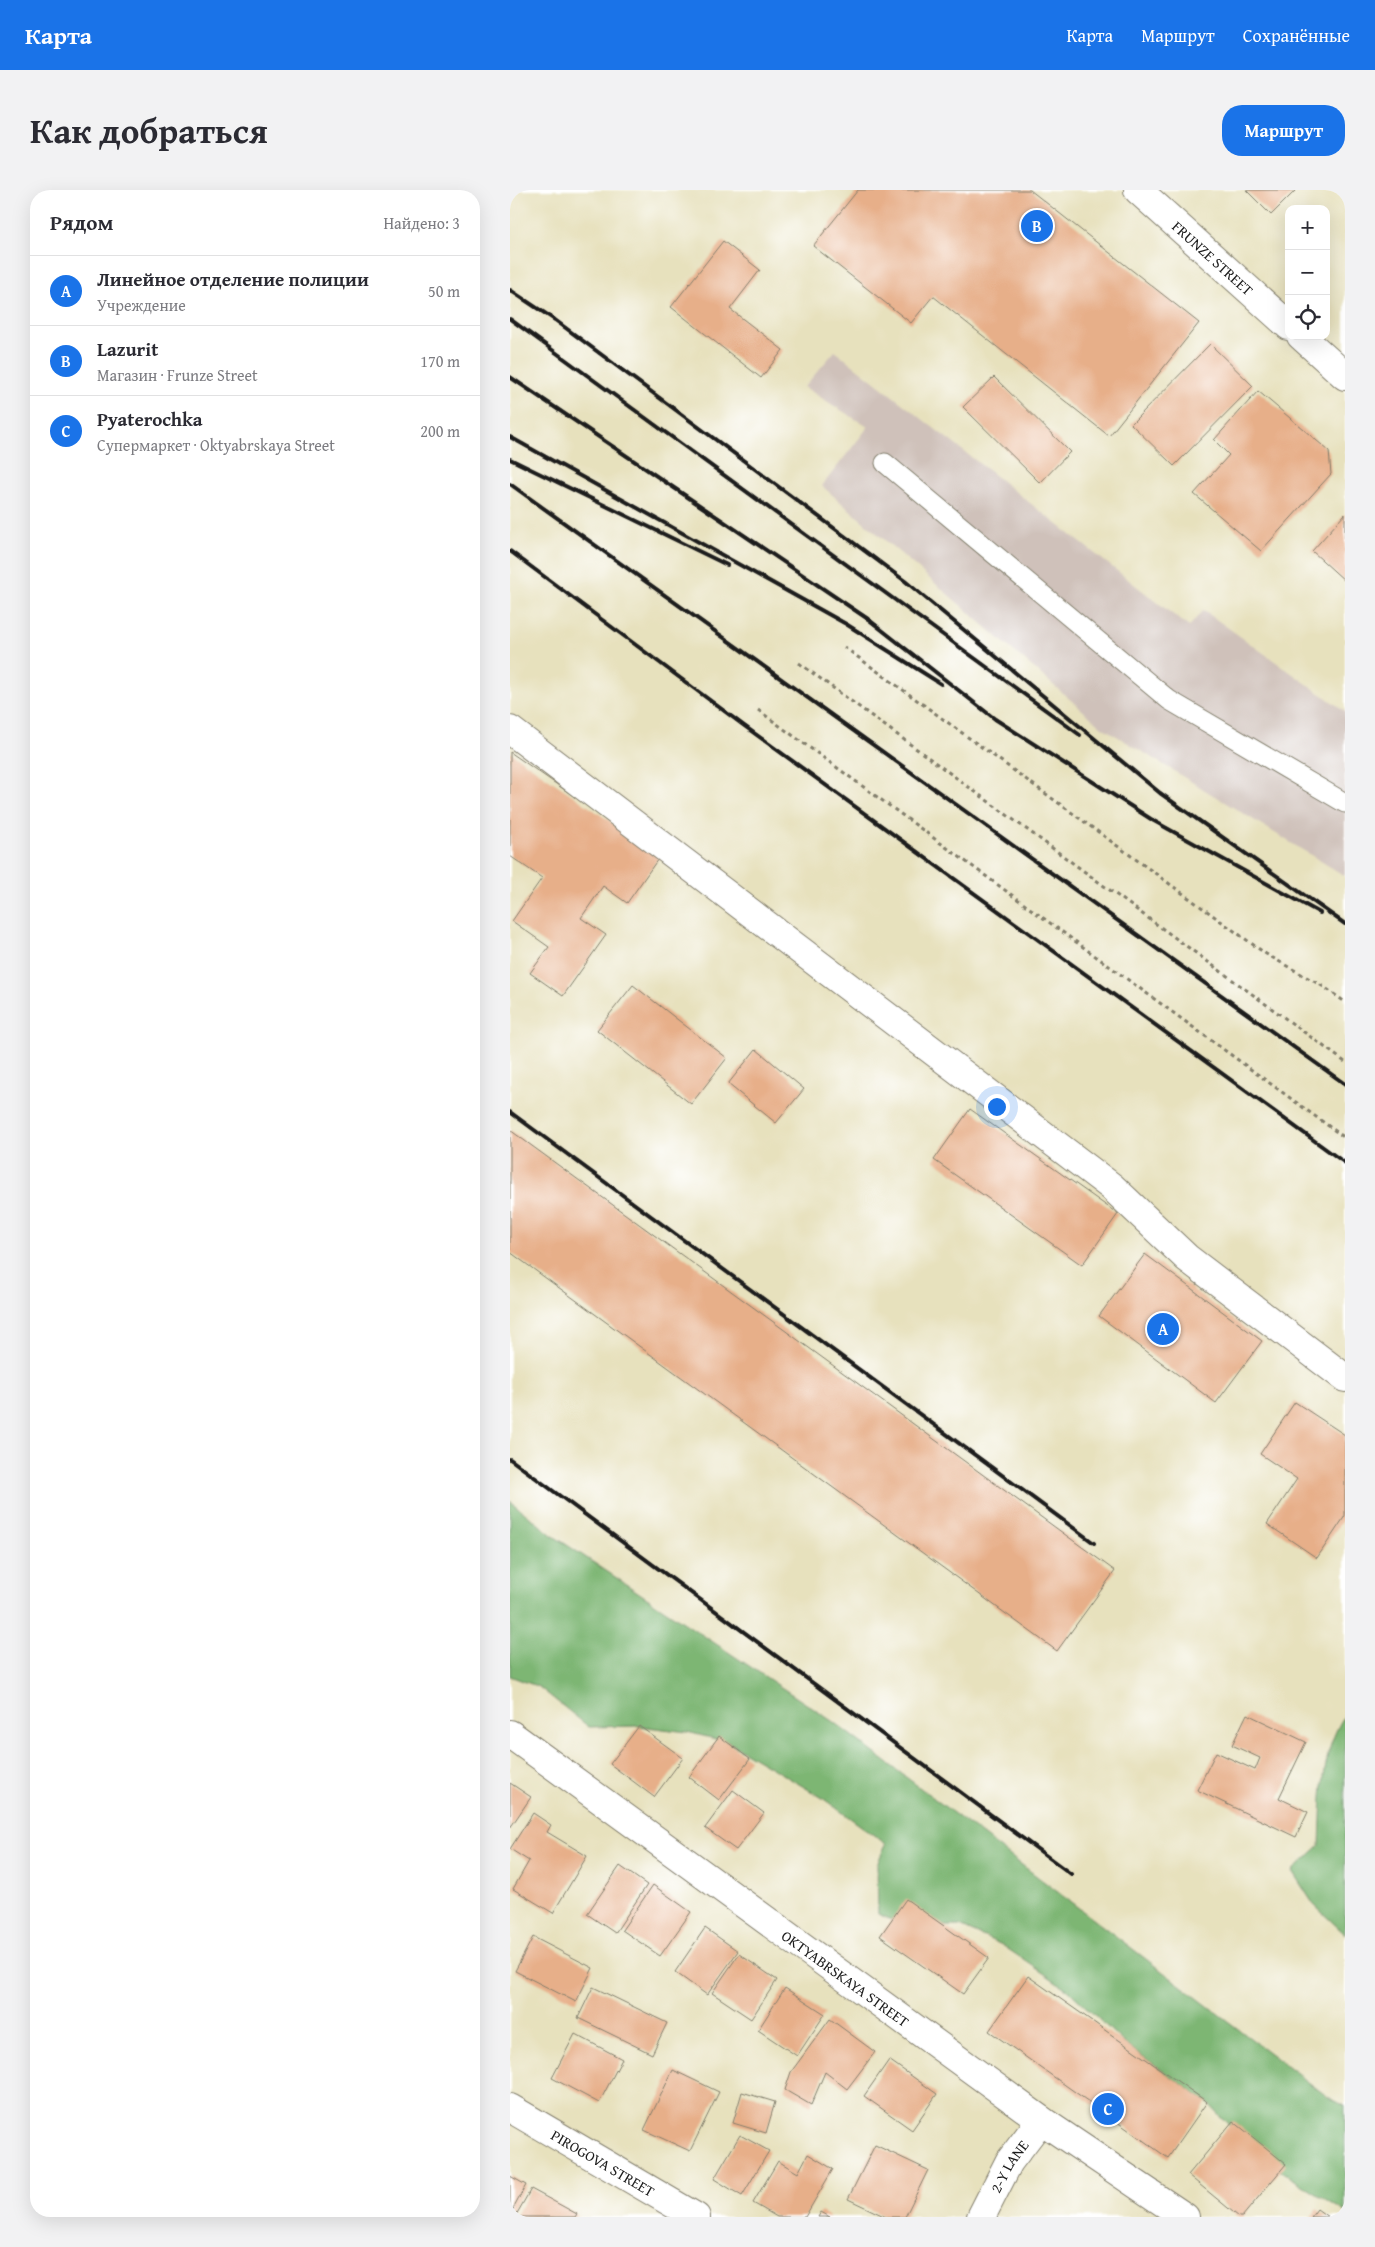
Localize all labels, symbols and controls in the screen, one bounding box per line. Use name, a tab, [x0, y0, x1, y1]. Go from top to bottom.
text: Карта	[25, 18, 92, 53]
text: Карта	[1067, 22, 1113, 49]
text: Маршрут	[1141, 22, 1215, 49]
text: Сохранённые	[1243, 22, 1350, 49]
text: Как добраться	[30, 105, 268, 156]
button: Маршрут	[1222, 105, 1345, 156]
map controls	[1285, 205, 1330, 340]
button: +	[1285, 205, 1330, 250]
text: Рядом	[50, 207, 113, 238]
pin: B	[1021, 207, 1053, 245]
text: Найдено: 3	[383, 211, 460, 235]
street label: FRUNZE STREET	[1168, 215, 1259, 300]
button: −	[1285, 250, 1330, 295]
text: Линейное отделение полиции	[97, 265, 369, 293]
text: A	[61, 279, 71, 303]
text: 50 m	[428, 279, 460, 303]
text: Учреждение	[97, 293, 186, 317]
button: locate	[1285, 295, 1330, 340]
text: Lazurit	[97, 335, 158, 363]
text: B	[61, 349, 71, 373]
text: 170 m	[420, 349, 460, 373]
text: Магазин · Frunze Street	[97, 363, 258, 387]
text: Pyaterochka	[97, 405, 203, 433]
text: C	[61, 419, 71, 443]
text: 200 m	[420, 419, 460, 443]
text: Супермаркет · Oktyabrskaya Street	[97, 433, 335, 457]
your location	[984, 1094, 1010, 1120]
pin: A	[1147, 1310, 1179, 1348]
street label: OKTYABRSKAYA STREET	[778, 1925, 914, 2032]
pin: C	[1092, 2090, 1124, 2128]
street label: PIROGOVA STREET	[547, 2124, 659, 2201]
street label: 2-Y LANE	[985, 2135, 1033, 2196]

